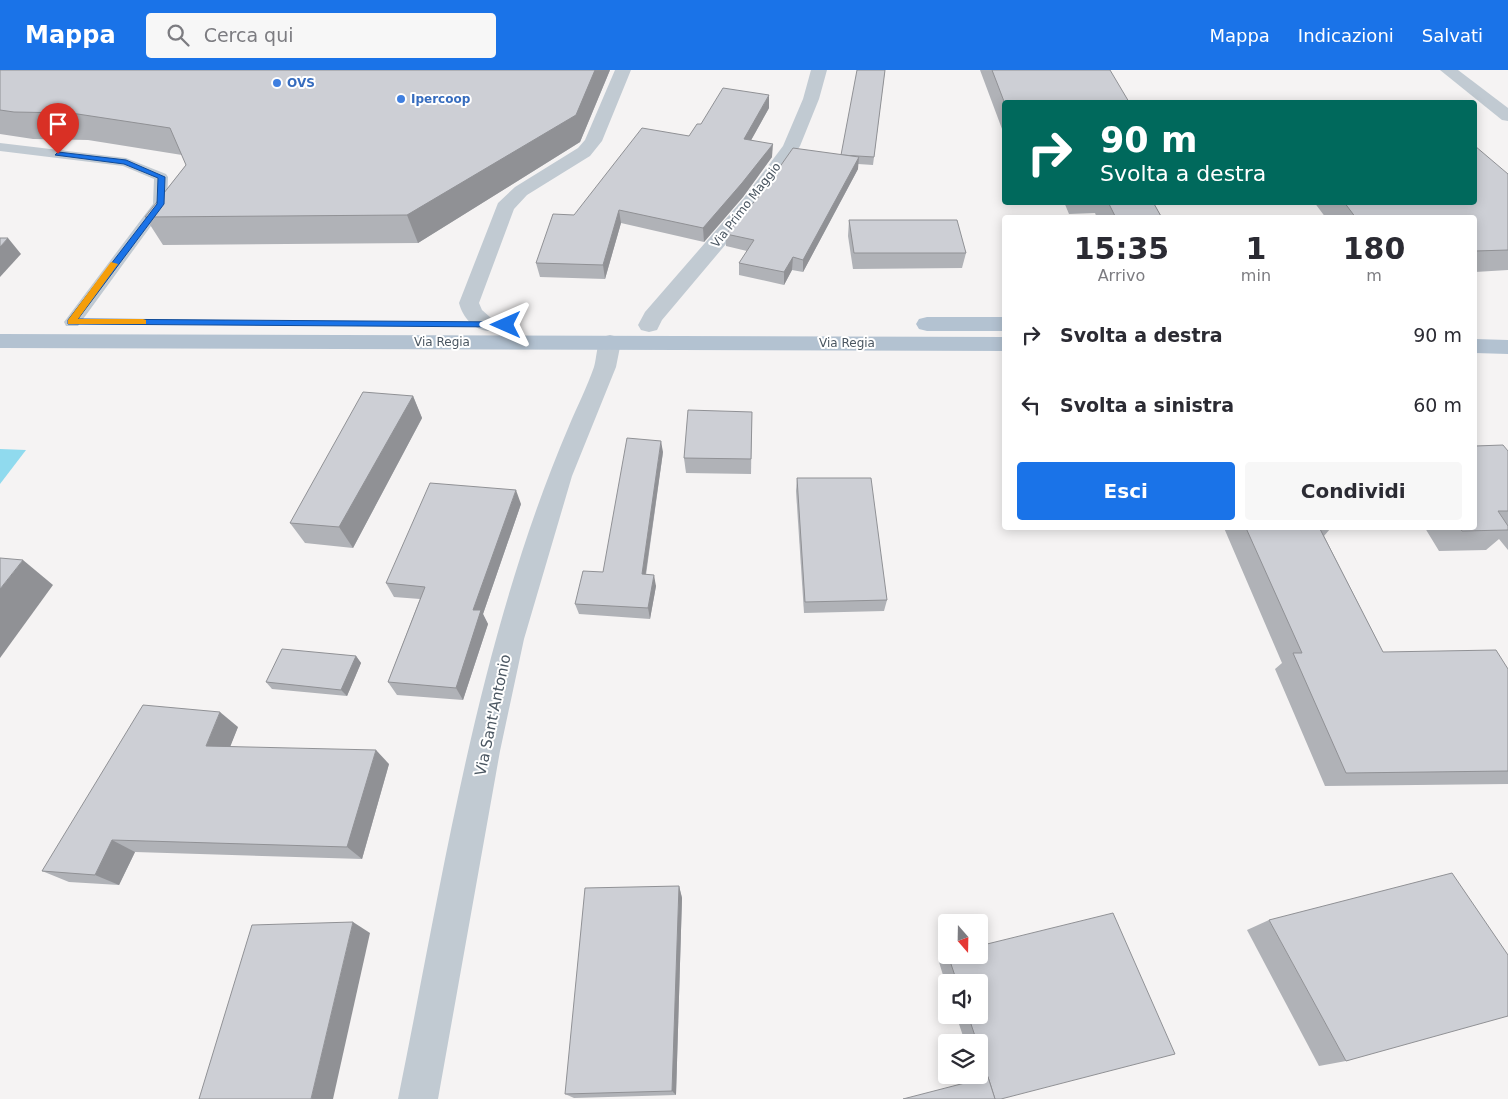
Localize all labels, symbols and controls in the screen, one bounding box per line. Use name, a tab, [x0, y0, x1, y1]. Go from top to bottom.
search box	[146, 13, 496, 58]
text: Mappa	[25, 21, 116, 49]
icon: search	[164, 21, 192, 49]
text: Cerca qui	[204, 24, 294, 46]
text: Mappa	[1209, 25, 1270, 46]
text: Indicazioni	[1298, 25, 1394, 46]
text: Salvati	[1422, 25, 1483, 46]
place label: OVS	[287, 76, 315, 90]
marker: OVS	[271, 77, 283, 89]
place label: Ipercoop	[411, 92, 471, 106]
marker: Ipercoop	[395, 93, 407, 105]
pin	[37, 103, 79, 154]
icon: arrive	[44, 110, 72, 138]
icon: right	[1017, 120, 1082, 185]
text: 90 m	[1100, 120, 1197, 160]
street label: Via Primo Maggio	[708, 160, 784, 250]
text: Svolta a destra	[1100, 161, 1266, 186]
text: 15:35	[1074, 231, 1169, 266]
text: 1	[1245, 231, 1266, 266]
text: 180	[1343, 231, 1405, 266]
text: Arrivo	[1098, 266, 1145, 285]
text: min	[1241, 266, 1271, 285]
text: m	[1366, 266, 1382, 285]
position arrow	[479, 298, 531, 350]
icon: right	[1017, 321, 1045, 349]
text: Svolta a destra	[1060, 324, 1223, 346]
text: 90 m	[1413, 324, 1462, 346]
street label: Via Regia	[414, 335, 470, 349]
street label: Via Regia	[819, 336, 875, 350]
icon: left	[1017, 391, 1045, 419]
text: Svolta a sinistra	[1060, 394, 1234, 416]
text: 60 m	[1413, 394, 1462, 416]
button: Esci	[1017, 462, 1235, 520]
button: Condividi	[1245, 462, 1462, 520]
street label: Via Sant'Antonio	[471, 652, 515, 778]
north arrow	[938, 914, 988, 964]
map controls	[938, 914, 988, 1084]
button: sound	[938, 974, 988, 1024]
button: layers	[938, 1034, 988, 1084]

